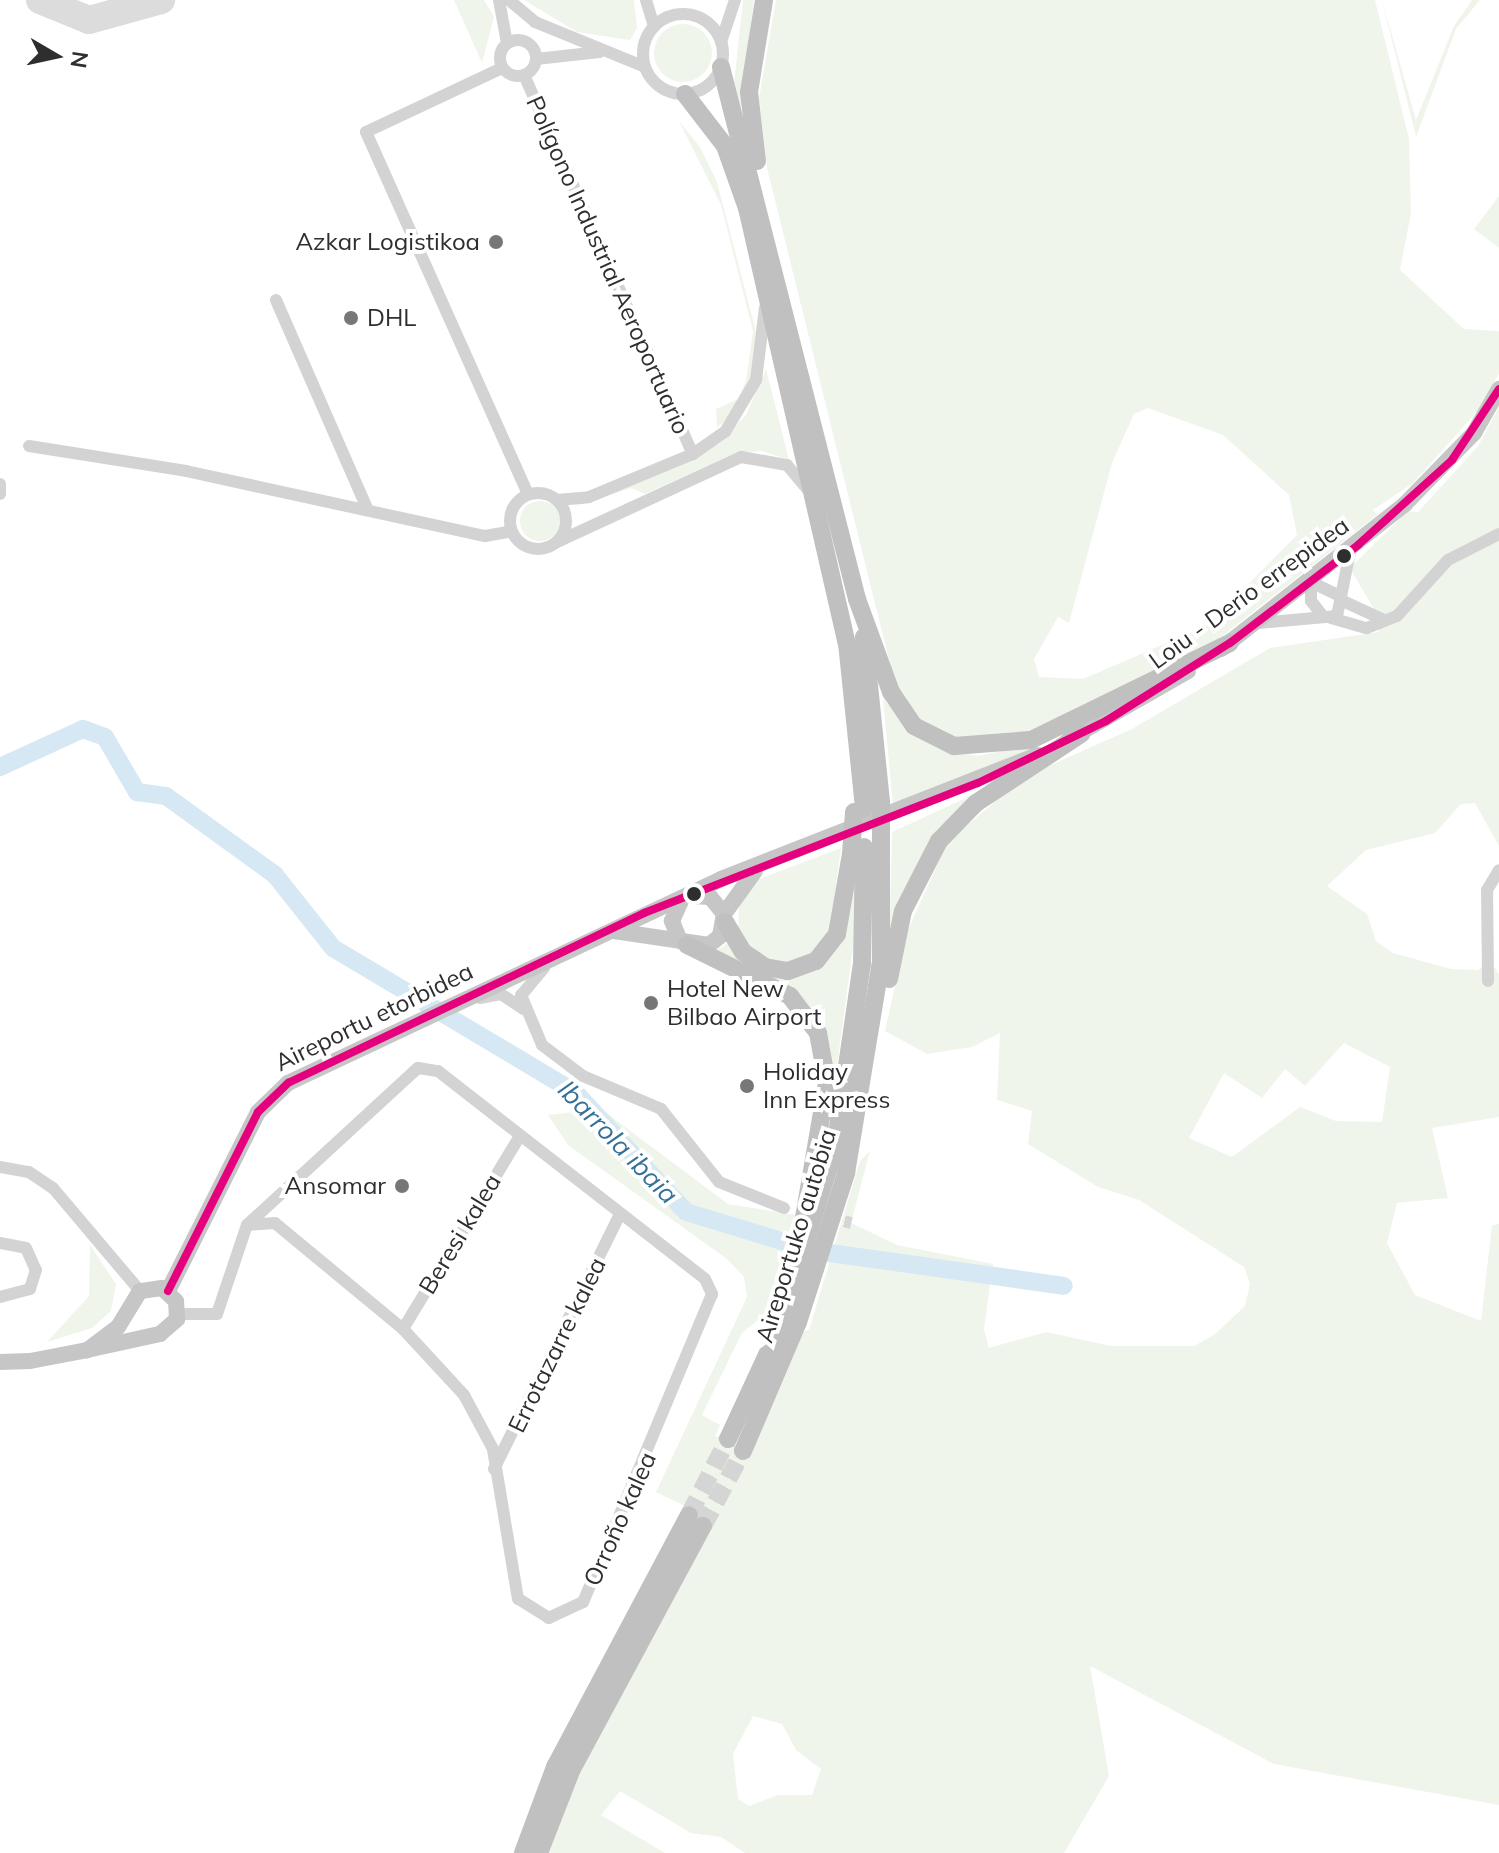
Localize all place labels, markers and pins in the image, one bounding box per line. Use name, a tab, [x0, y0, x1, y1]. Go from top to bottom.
place label: Azkar Logistikoa	[295, 228, 480, 256]
marker: Azkar Logistikoa	[487, 233, 505, 251]
place label: DHL	[367, 304, 416, 332]
marker: DHL	[342, 309, 360, 327]
unlabelled marker	[1336, 548, 1352, 564]
unlabelled marker	[686, 886, 702, 902]
place label: Hotel New Bilbao Airport	[667, 975, 821, 1031]
marker: Hotel New Bilbao Airport	[642, 994, 660, 1012]
place label: Holiday Inn Express	[763, 1058, 890, 1114]
marker: Holiday Inn Express	[738, 1077, 756, 1095]
place label: Ansomar	[285, 1172, 386, 1200]
marker: Ansomar	[393, 1177, 411, 1195]

